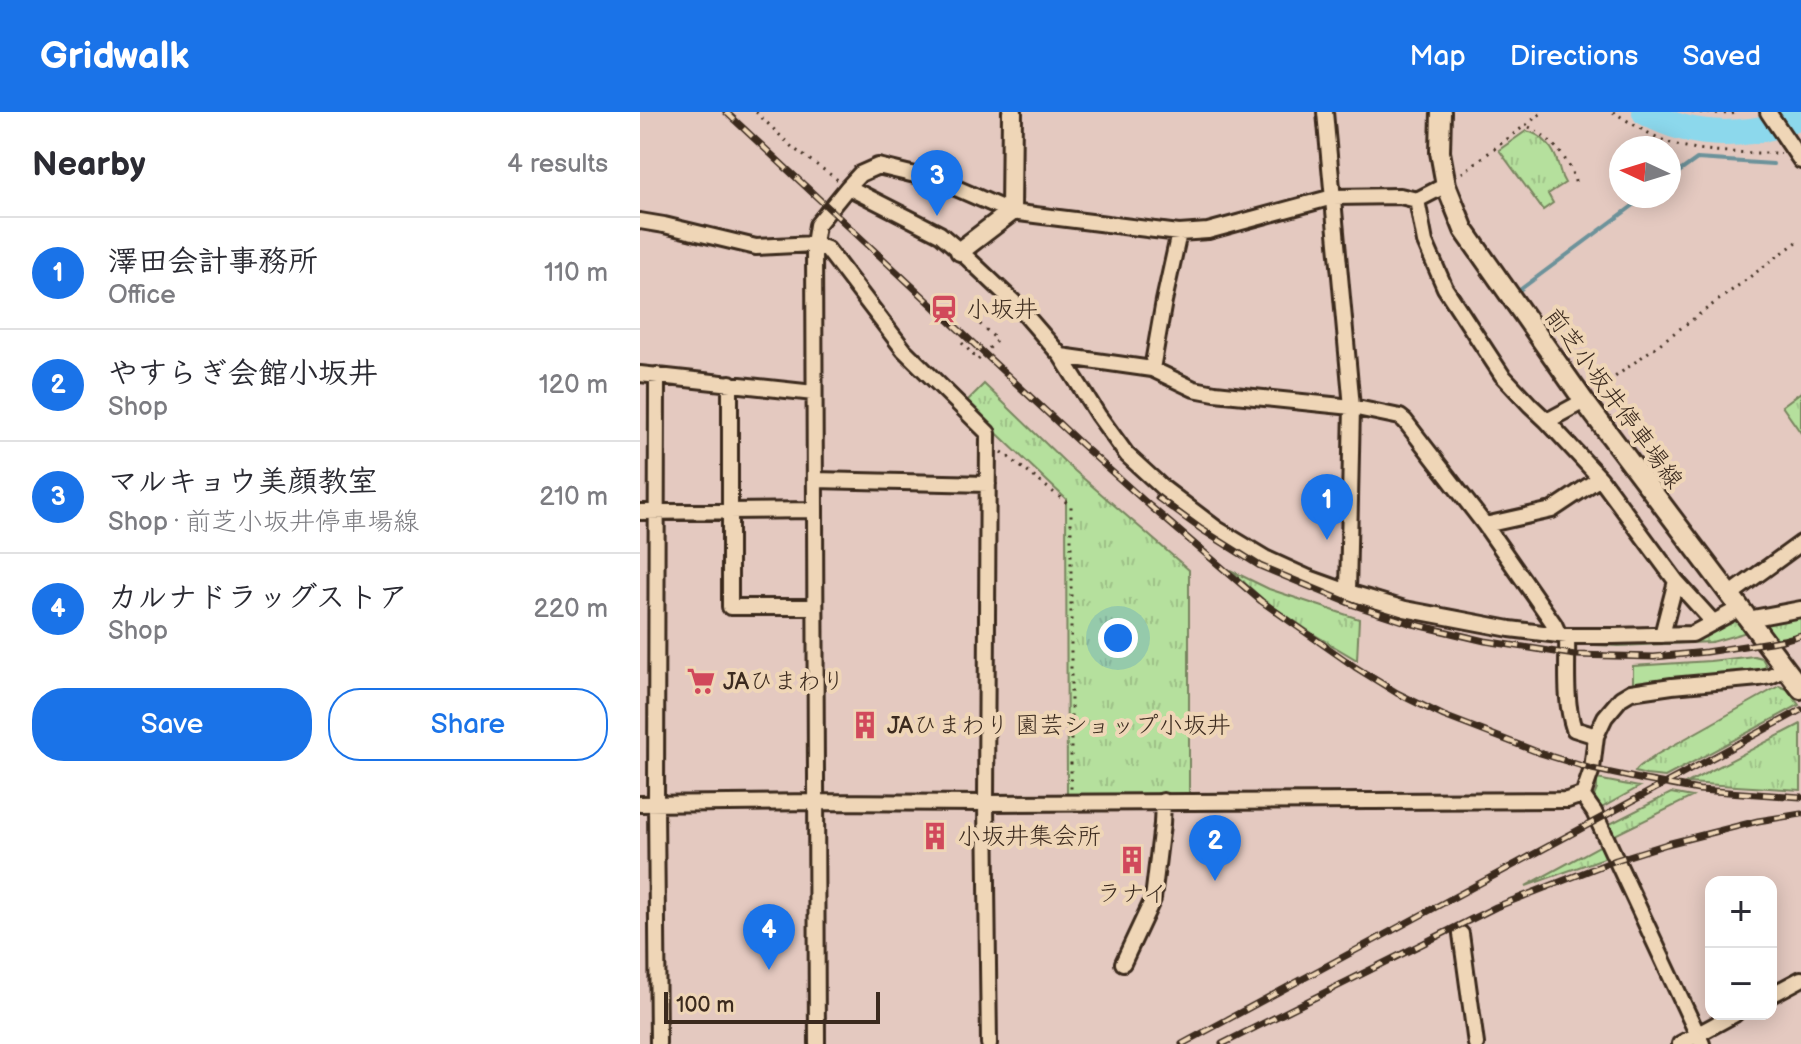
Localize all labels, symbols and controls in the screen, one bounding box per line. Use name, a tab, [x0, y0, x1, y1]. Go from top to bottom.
text: Gridwalk	[40, 34, 189, 79]
text: Map	[1409, 40, 1466, 73]
text: Directions	[1510, 40, 1638, 73]
text: Saved	[1682, 40, 1761, 73]
north arrow	[1609, 136, 1681, 208]
text: Nearby	[32, 144, 146, 185]
text: 4 results	[507, 149, 608, 180]
pin: 3	[911, 150, 963, 216]
text: 澤田会計事務所	[108, 244, 318, 280]
text: 1	[53, 258, 63, 289]
text: 110 m	[544, 258, 608, 289]
text: Office	[108, 280, 176, 311]
station icon: 小坂井	[929, 294, 959, 324]
place label: 小坂井	[966, 295, 1038, 324]
street label: 前芝小坂井停車場線	[1538, 302, 1689, 494]
text: やすらぎ会館小坂井	[108, 356, 378, 392]
text: 2	[50, 370, 66, 401]
text: 120 m	[539, 370, 608, 401]
text: Shop	[108, 392, 168, 423]
text: マルキョウ美顔教室	[108, 464, 377, 500]
pin: 1	[1301, 474, 1353, 540]
text: 3	[50, 482, 66, 513]
text: 210 m	[539, 482, 608, 513]
text: Shop · 前芝小坂井停車場線	[108, 507, 419, 538]
text: カルナドラッグストア	[108, 580, 408, 616]
text: 4	[50, 594, 66, 625]
text: 220 m	[534, 594, 608, 625]
text: Shop	[108, 616, 168, 647]
your location	[1098, 618, 1138, 658]
supermarket icon: JAひまわり	[686, 666, 716, 696]
place label: JAひまわり	[723, 667, 845, 696]
button: Save	[32, 688, 312, 761]
button: Share	[328, 688, 608, 761]
building icon: JAひまわり 園芸ショップ小坂井	[850, 710, 880, 740]
place label: JAひまわり 園芸ショップ小坂井	[887, 711, 1231, 740]
pin: 2	[1189, 815, 1241, 881]
building icon: 小坂井集会所	[920, 821, 950, 851]
place label: 小坂井集会所	[957, 822, 1101, 851]
building icon: ラナイ	[1117, 845, 1147, 875]
map controls	[1705, 876, 1777, 1020]
button: +	[1705, 876, 1777, 948]
place label: ラナイ	[1097, 879, 1167, 908]
pin: 4	[743, 904, 795, 970]
button: −	[1705, 948, 1777, 1020]
scale bar	[664, 988, 880, 1024]
text: 100 m	[676, 992, 735, 1019]

